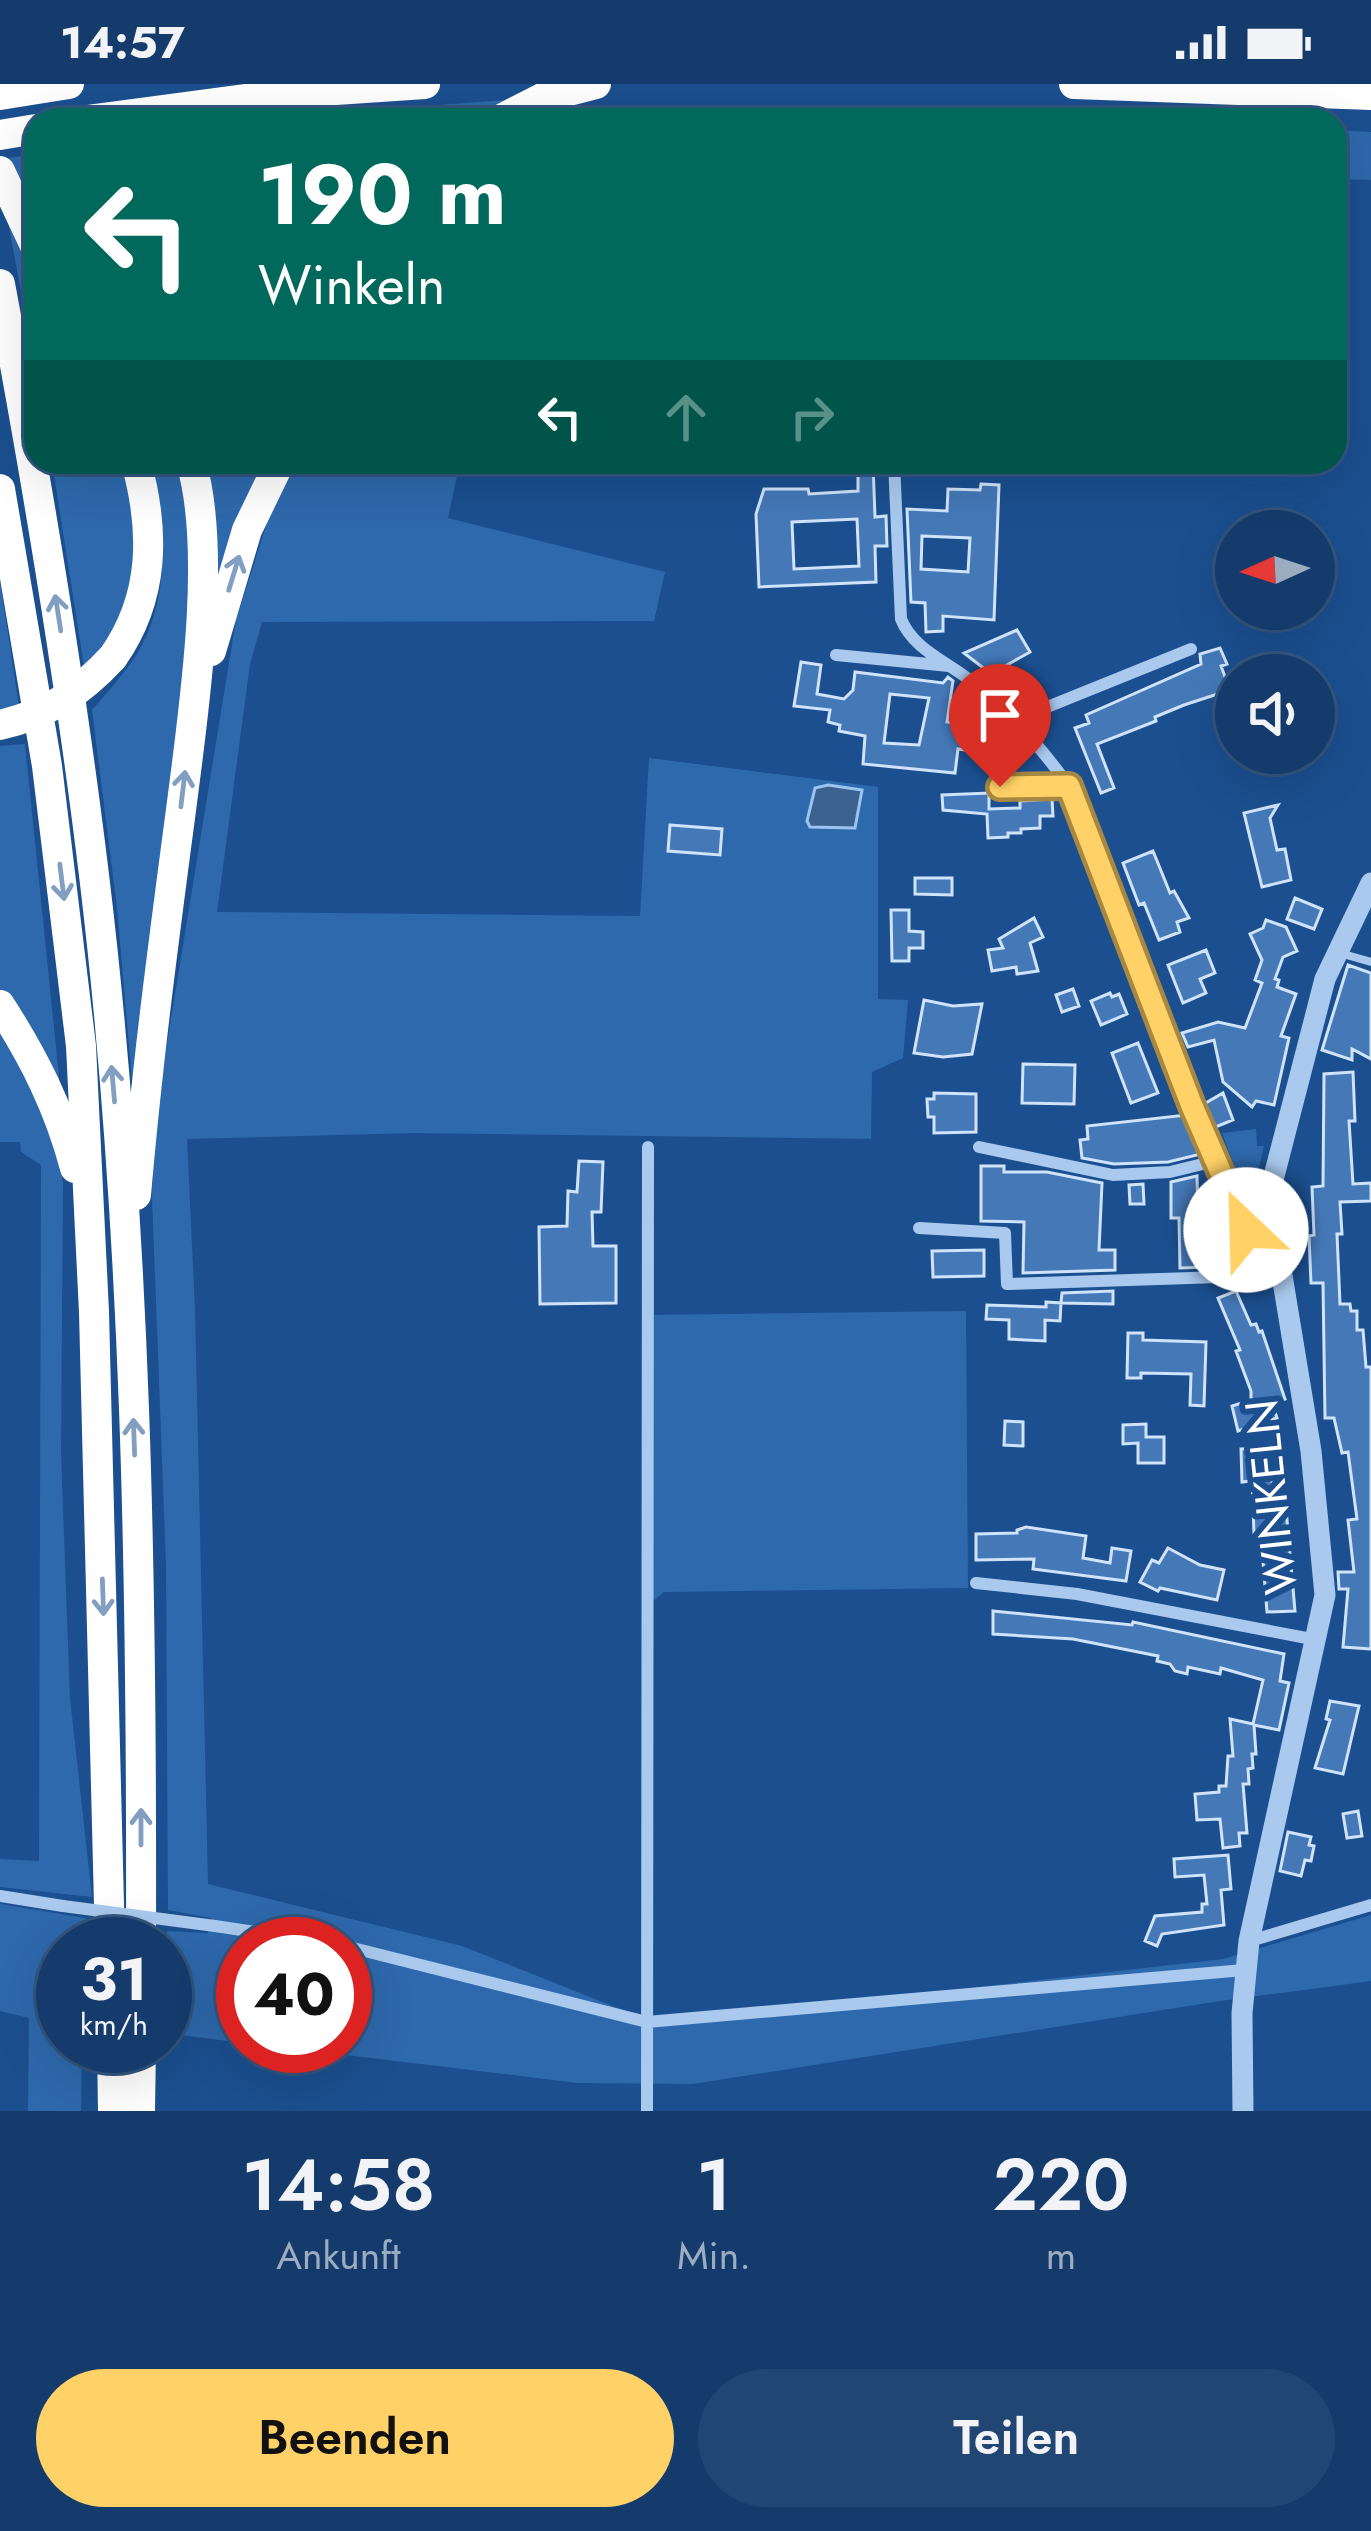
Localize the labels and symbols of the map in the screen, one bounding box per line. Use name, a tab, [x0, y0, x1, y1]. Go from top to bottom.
north arrow	[1215, 510, 1335, 630]
one-way arrow	[224, 555, 246, 593]
one-way arrow	[46, 595, 69, 634]
pin	[949, 664, 1051, 787]
one-way arrow	[173, 770, 195, 809]
one-way arrow	[51, 862, 73, 901]
one-way arrow	[101, 1065, 124, 1104]
position arrow	[1183, 1167, 1309, 1293]
street label: WINKELN	[1228, 1396, 1314, 1598]
one-way arrow	[122, 1418, 145, 1457]
one-way arrow	[91, 1577, 114, 1616]
one-way arrow	[130, 1808, 152, 1847]
speed limit sign: 40	[216, 1917, 372, 2073]

